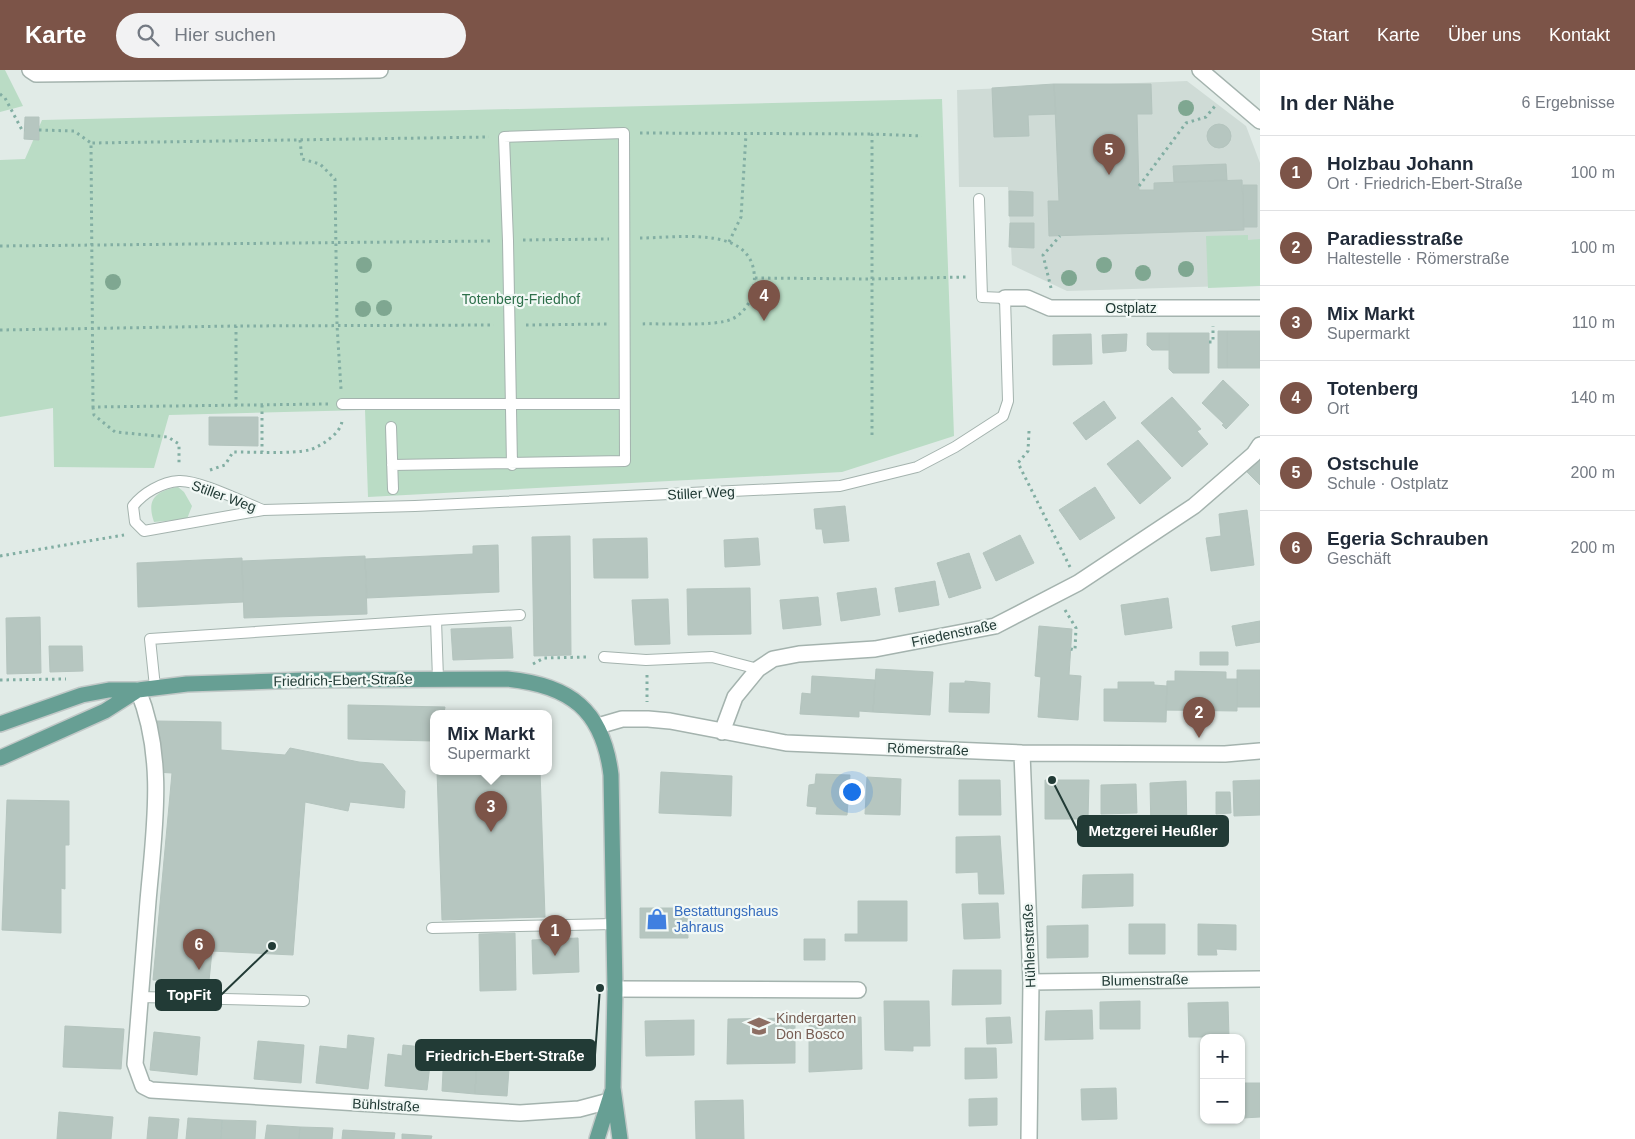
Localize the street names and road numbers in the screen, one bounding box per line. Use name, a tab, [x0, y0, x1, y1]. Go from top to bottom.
street label: Ostplatz	[1105, 300, 1157, 316]
street label: Stiller Weg	[190, 477, 258, 515]
street label: Stiller Weg	[667, 483, 735, 503]
street label: Friedenstraße	[910, 616, 998, 650]
street label: Friedrich-Ebert-Straße	[273, 671, 413, 689]
street label: Römerstraße	[887, 740, 969, 758]
street label: Hühlenstraße	[1020, 904, 1038, 988]
street label: Blumenstraße	[1101, 971, 1189, 989]
street label: Bühlstraße	[352, 1095, 420, 1115]

